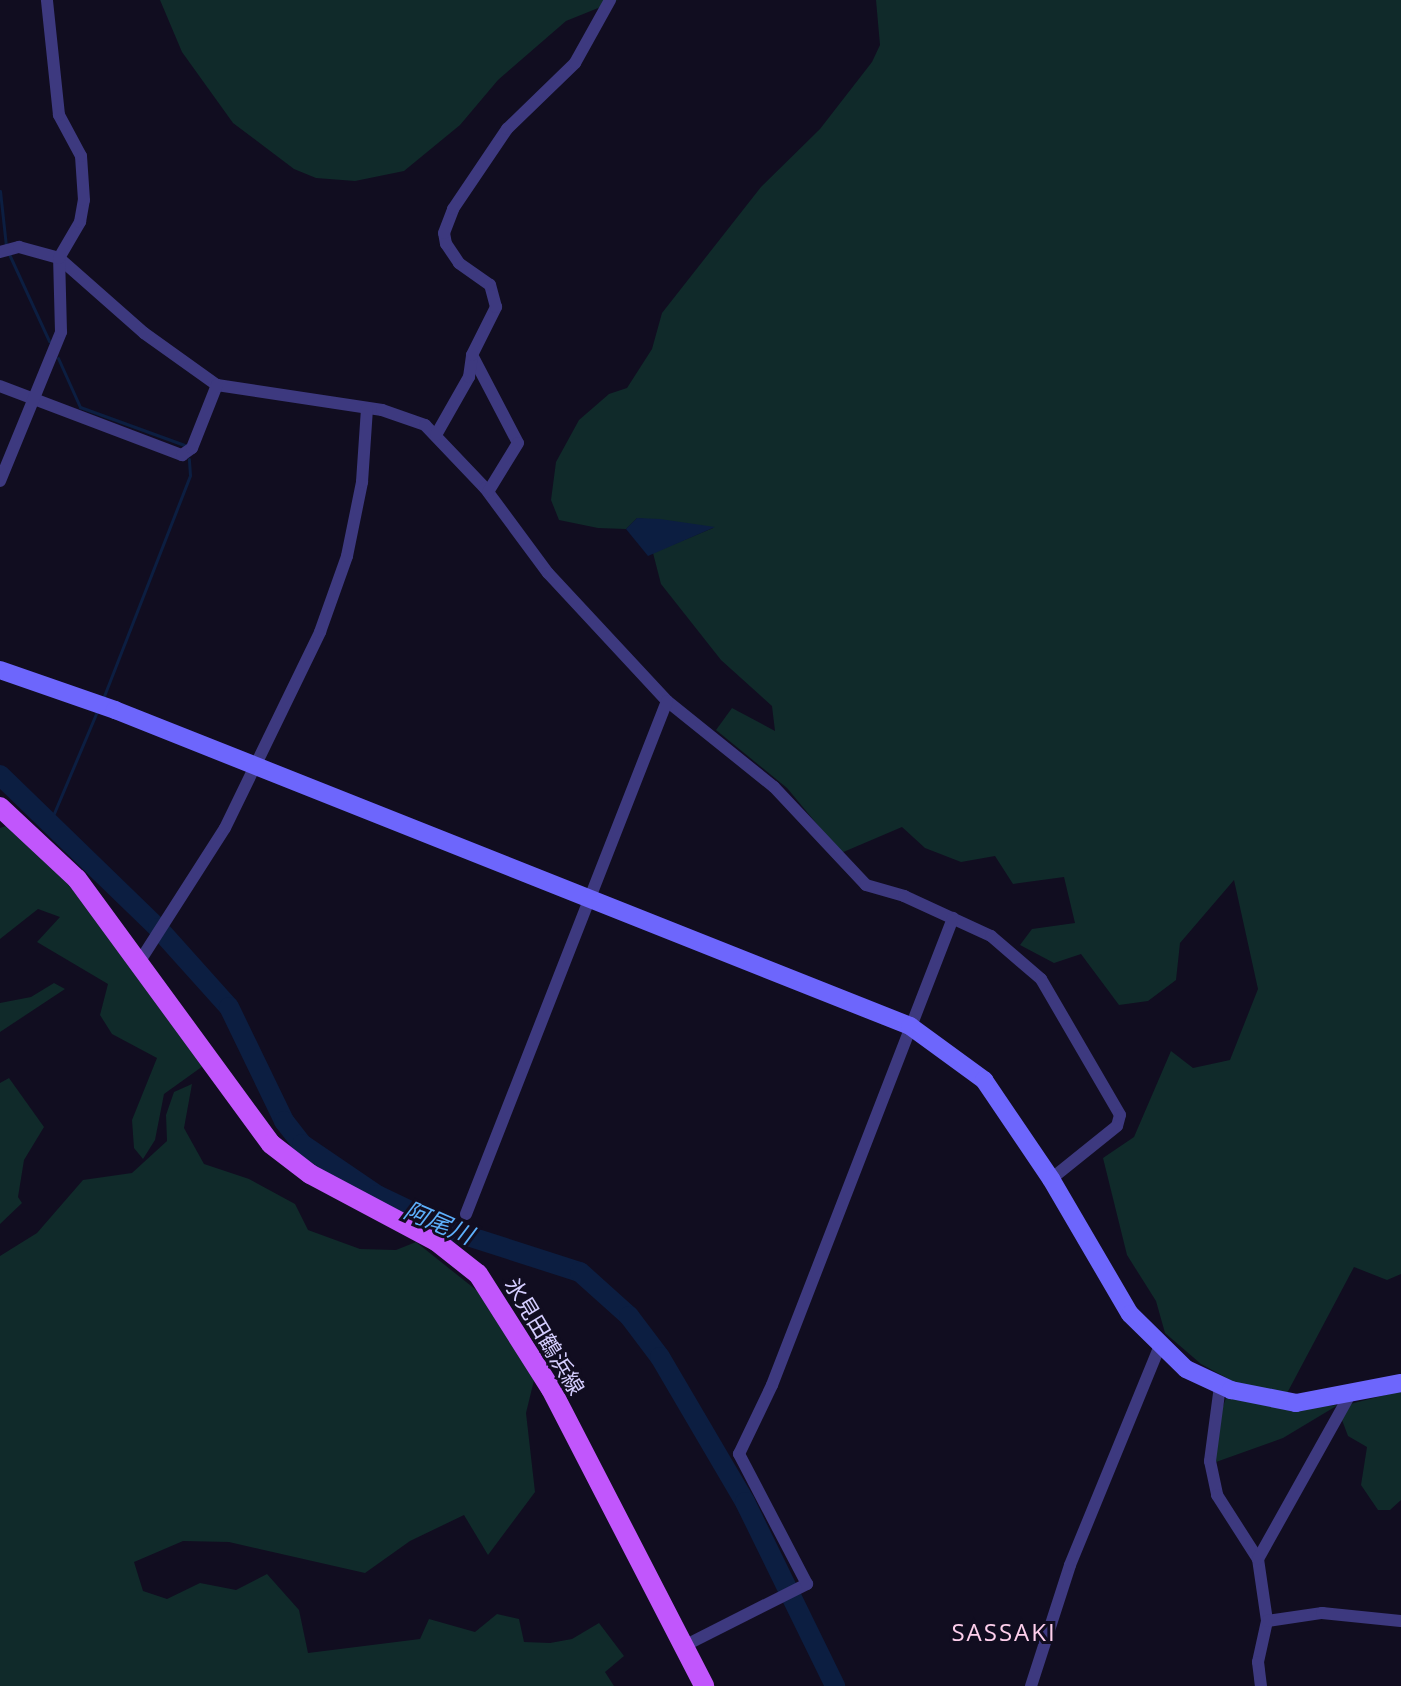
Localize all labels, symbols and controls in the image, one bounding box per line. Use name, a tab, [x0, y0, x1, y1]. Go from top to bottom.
water label: 阿尾川	[400, 1195, 478, 1249]
street label: 氷見田鶴浜線	[500, 1273, 590, 1399]
district label: SASSAKI	[951, 1618, 1057, 1646]

